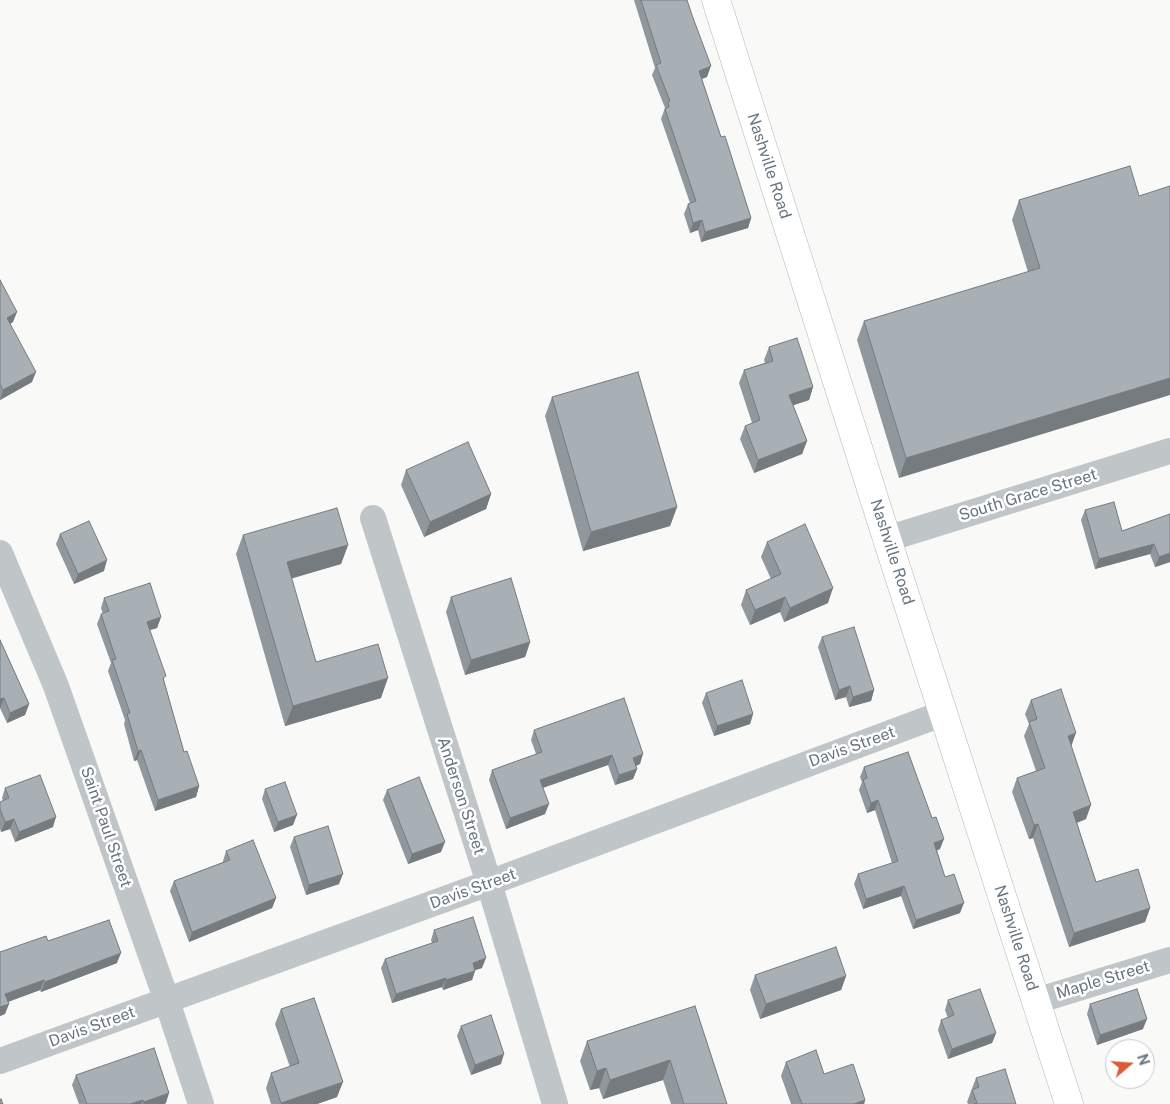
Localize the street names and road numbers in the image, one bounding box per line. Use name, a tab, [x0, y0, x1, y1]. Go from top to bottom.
street label: Nashville Road	[743, 111, 795, 221]
street label: South Grace Street	[957, 465, 1099, 525]
street label: Nashville Road	[866, 497, 918, 607]
street label: Davis Street	[806, 723, 898, 771]
street label: Anderson Street	[433, 735, 489, 857]
street label: Saint Paul Street	[76, 764, 136, 890]
street label: Davis Street	[427, 865, 519, 913]
street label: Nashville Road	[990, 883, 1042, 993]
street label: Maple Street	[1054, 957, 1152, 1003]
street label: Davis Street	[46, 1003, 138, 1051]

